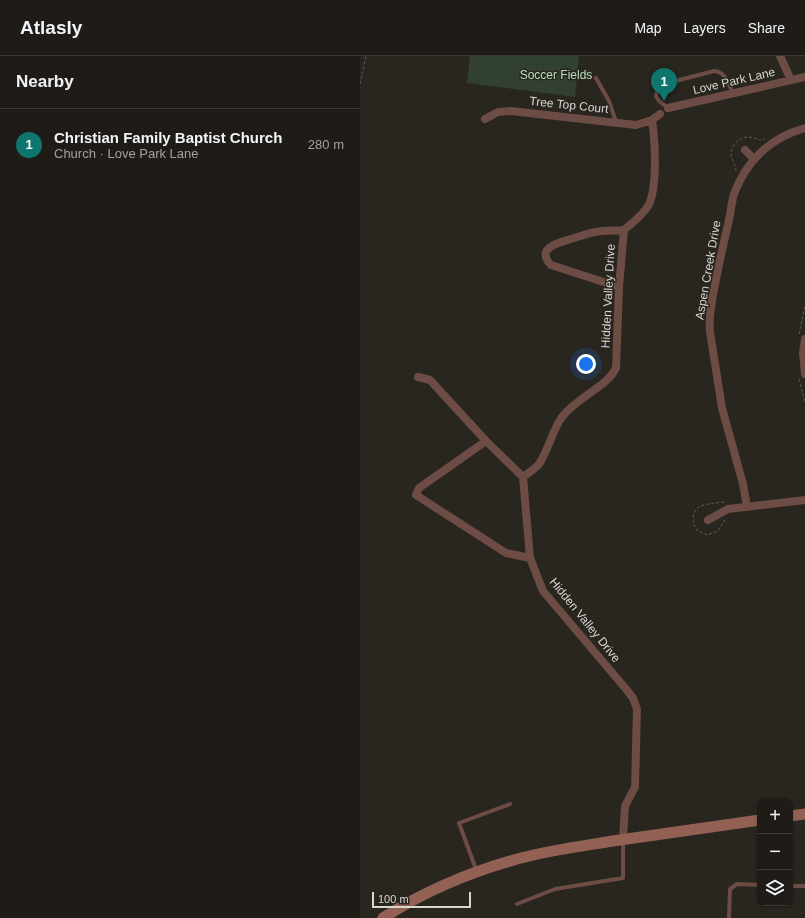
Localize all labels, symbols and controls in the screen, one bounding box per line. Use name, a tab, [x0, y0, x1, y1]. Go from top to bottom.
text: Atlasly	[20, 17, 82, 38]
text: Map	[634, 20, 662, 36]
text: Layers	[684, 20, 726, 36]
text: Share	[748, 20, 785, 36]
street label: Love Park Lane	[691, 65, 777, 97]
park label: Soccer Fields	[520, 68, 592, 82]
pin: 1	[651, 68, 677, 101]
text: Nearby	[16, 72, 74, 91]
street label: Tree Top Court	[529, 94, 610, 116]
text: Christian Family Baptist Church	[54, 129, 282, 146]
text: 1	[25, 137, 33, 152]
text: 280 m	[308, 137, 344, 152]
text: Church · Love Park Lane	[54, 146, 199, 161]
street label: Aspen Creek Drive	[692, 219, 724, 321]
street label: Hidden Valley Drive	[598, 243, 618, 349]
your location	[576, 354, 596, 374]
street label: Hidden Valley Drive	[547, 575, 624, 665]
map controls	[757, 798, 793, 906]
button: +	[757, 798, 793, 834]
button: −	[757, 834, 793, 870]
button: layers	[757, 870, 793, 906]
scale bar	[372, 890, 471, 909]
text: 100 m	[378, 893, 409, 905]

